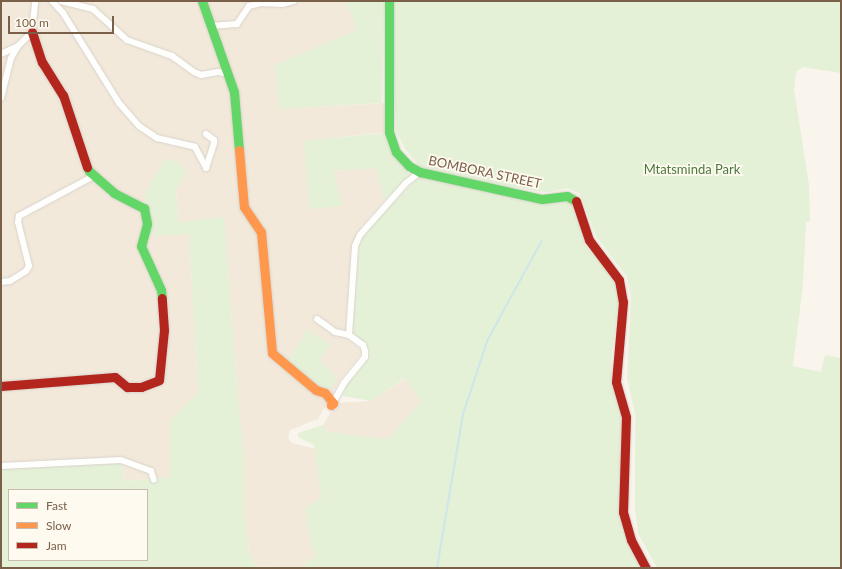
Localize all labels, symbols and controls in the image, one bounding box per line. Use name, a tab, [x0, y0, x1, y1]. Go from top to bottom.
scale bar	[10, 8, 116, 34]
text: 100 m	[15, 15, 49, 30]
street label: BOMBORA STREET	[427, 152, 543, 192]
park label: Mtatsminda Park	[644, 161, 740, 177]
legend	[8, 489, 148, 561]
text: Fast	[46, 498, 67, 513]
text: Slow	[46, 518, 71, 533]
text: Jam	[46, 538, 67, 553]

